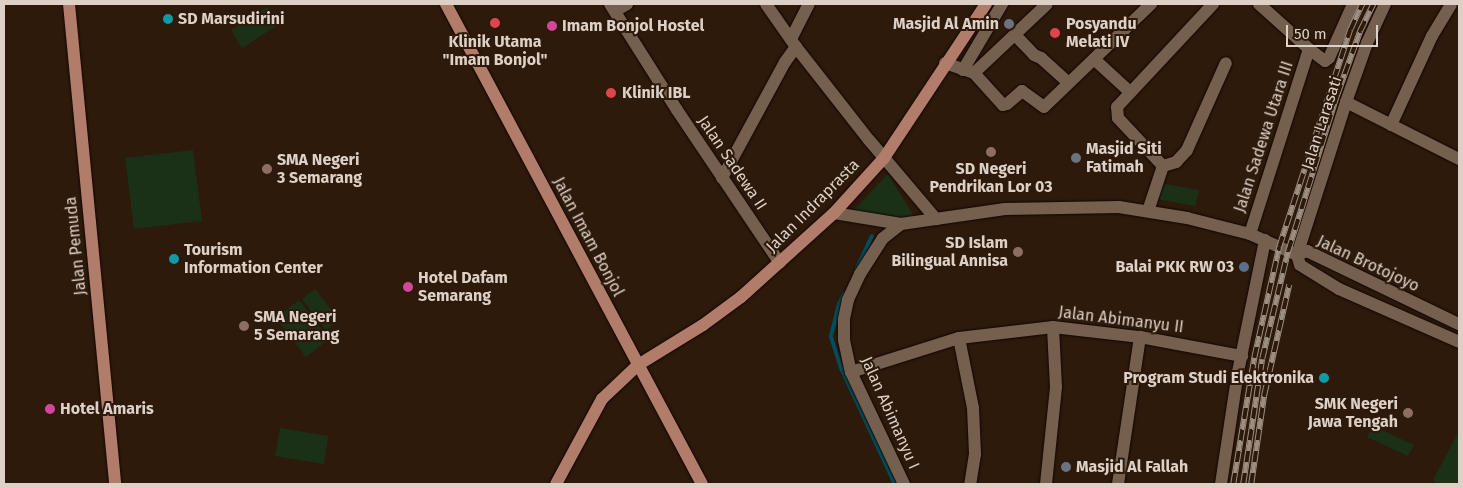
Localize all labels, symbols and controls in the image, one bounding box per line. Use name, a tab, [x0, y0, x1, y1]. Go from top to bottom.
place label: SD Marsudirini	[178, 9, 285, 29]
marker: SD Marsudirini	[162, 13, 174, 25]
place label: Masjid Al Amin	[893, 14, 999, 34]
place label: Posyandu Melati IV	[1066, 14, 1137, 52]
scale bar	[1288, 15, 1380, 47]
marker: Klinik Utama "Imam Bonjol"	[488, 16, 502, 30]
place label: Imam Bonjol Hostel	[562, 16, 704, 36]
marker: Masjid Al Amin	[1003, 18, 1015, 30]
marker: Imam Bonjol Hostel	[546, 20, 558, 32]
text: 50 m	[1294, 25, 1327, 43]
marker: Posyandu Melati IV	[1048, 26, 1062, 40]
place label: Klinik Utama "Imam Bonjol"	[442, 32, 548, 70]
street label: Jalan Sadewa Utara III	[1230, 59, 1298, 215]
street label: Jalan Larasati	[1298, 74, 1346, 172]
place label: Klinik IBL	[622, 83, 691, 103]
marker: Klinik IBL	[604, 86, 618, 100]
street label: Jalan Sadewa II	[693, 112, 771, 214]
place label: Masjid Siti Fatimah	[1086, 139, 1162, 177]
marker: SD Negeri Pendrikan Lor 03	[985, 146, 997, 158]
place label: SMA Negeri 3 Semarang	[277, 150, 362, 188]
marker: Masjid Siti Fatimah	[1070, 152, 1082, 164]
street label: Jalan Indraprasta	[762, 155, 864, 257]
place label: SD Negeri Pendrikan Lor 03	[930, 159, 1052, 197]
marker: SMA Negeri 3 Semarang	[261, 163, 273, 175]
street label: Jalan Imam Bonjol	[548, 174, 628, 300]
street label: Jalan Pemuda	[61, 196, 91, 296]
street label: Jalan Brotojoyo	[1314, 232, 1422, 296]
place label: SD Islam Bilingual Annisa	[891, 233, 1008, 271]
place label: Tourism Information Center	[184, 240, 323, 278]
marker: SD Islam Bilingual Annisa	[1012, 246, 1024, 258]
marker: Tourism Information Center	[168, 253, 180, 265]
place label: Balai PKK RW 03	[1115, 257, 1234, 277]
marker: Balai PKK RW 03	[1238, 261, 1250, 273]
place label: Hotel Dafam Semarang	[418, 268, 508, 306]
marker: Hotel Dafam Semarang	[402, 281, 414, 293]
street label: Jalan Abimanyu II	[1057, 303, 1185, 337]
place label: SMA Negeri 5 Semarang	[254, 307, 339, 345]
marker: SMA Negeri 5 Semarang	[238, 320, 250, 332]
street label: Jalan Abimanyu I	[857, 354, 923, 472]
place label: Program Studi Elektronika	[1123, 368, 1314, 388]
marker: Program Studi Elektronika	[1318, 372, 1330, 384]
place label: SMK Negeri Jawa Tengah	[1308, 394, 1398, 432]
place label: Hotel Amaris	[60, 399, 154, 419]
marker: Hotel Amaris	[44, 403, 56, 415]
marker: SMK Negeri Jawa Tengah	[1402, 407, 1414, 419]
place label: Masjid Al Fallah	[1076, 457, 1188, 477]
marker: Masjid Al Fallah	[1060, 461, 1072, 473]

